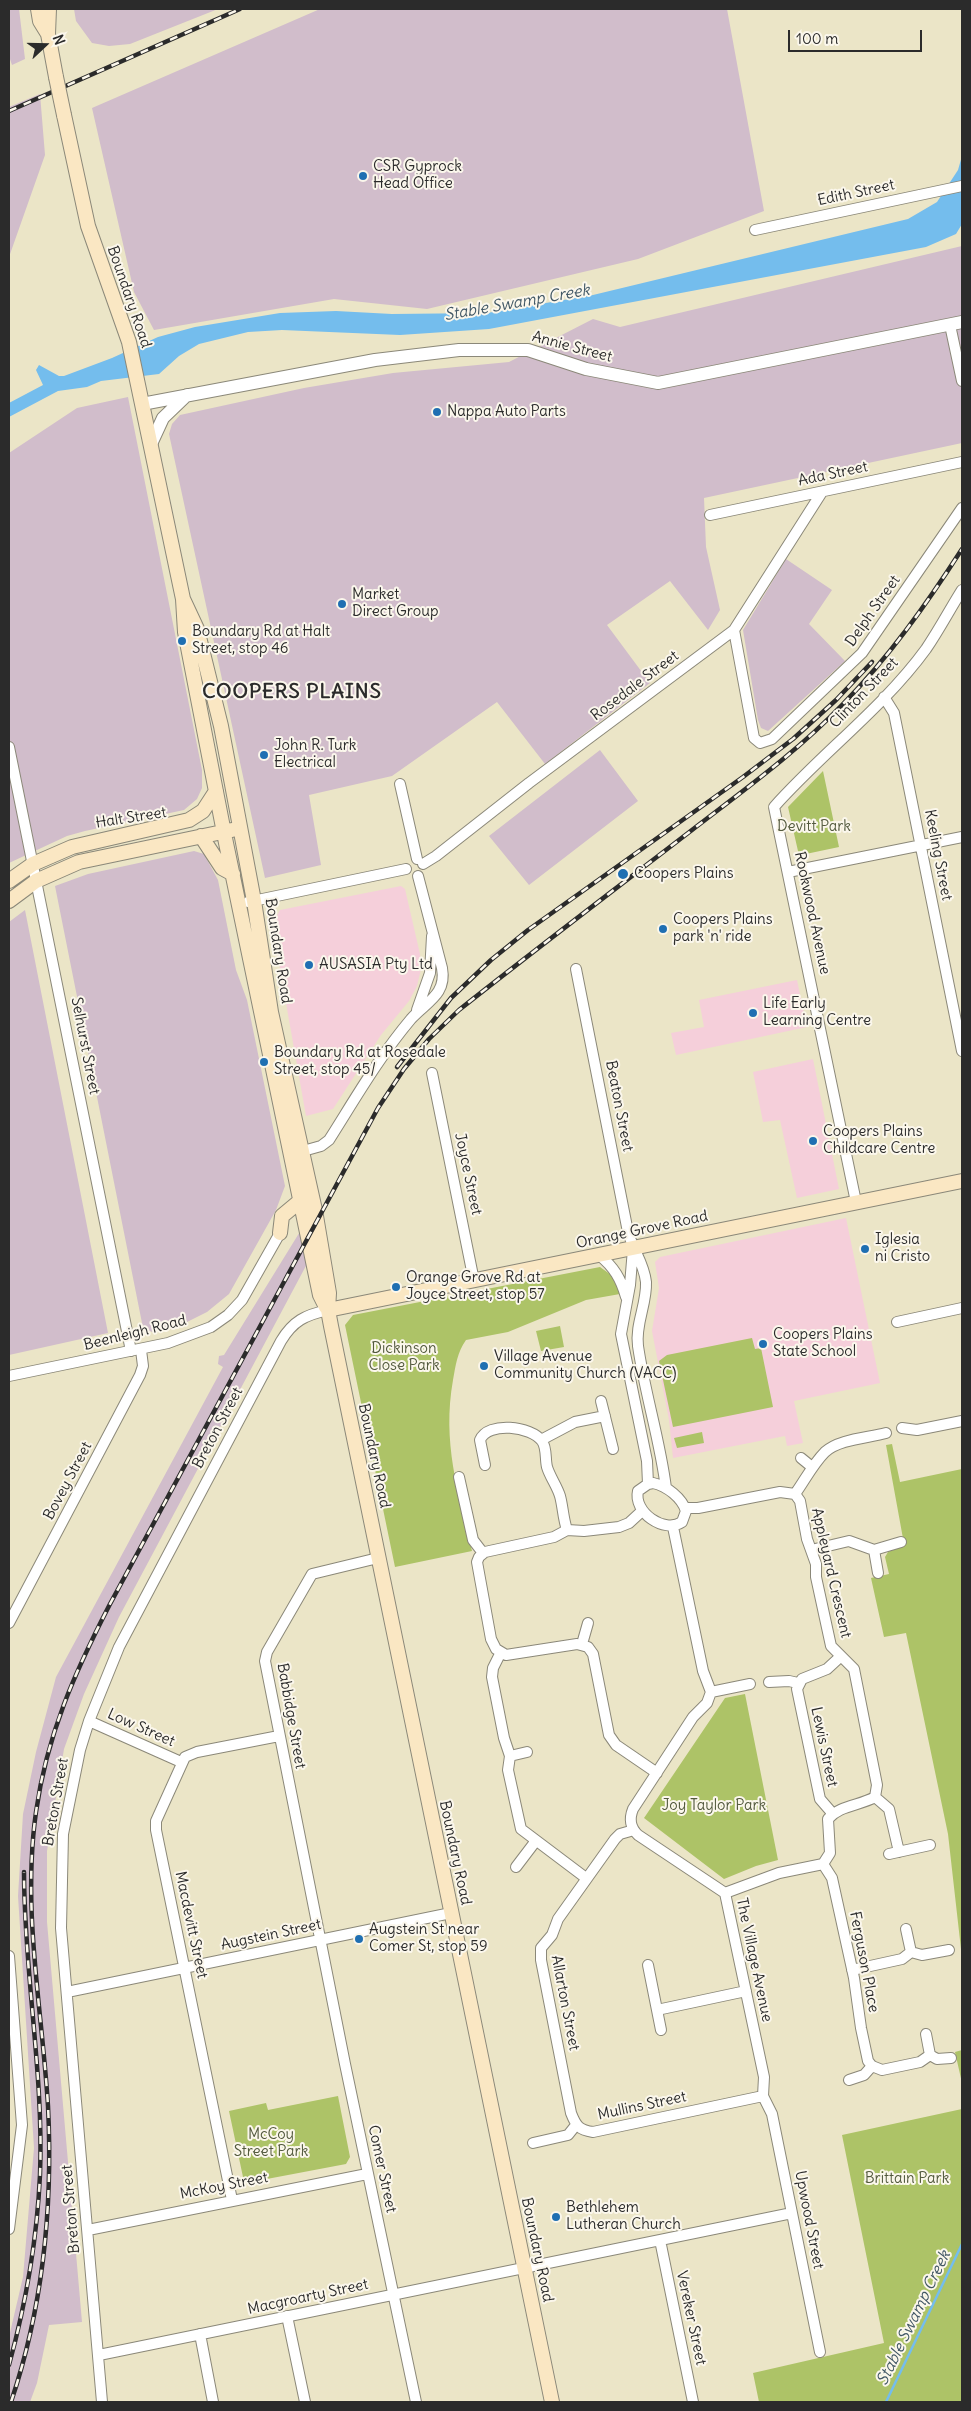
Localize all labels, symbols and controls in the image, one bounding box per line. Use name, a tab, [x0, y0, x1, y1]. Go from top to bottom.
north arrow	[20, 20, 70, 70]
scale bar	[791, 20, 925, 52]
text: 100 m	[796, 29, 838, 48]
text: N	[49, 32, 69, 47]
place label: CSR Gyprock Head Office	[373, 158, 462, 193]
marker: CSR Gyprock Head Office	[357, 170, 369, 182]
street label: Edith Street	[816, 176, 896, 210]
street label: Boundary Road	[103, 244, 155, 350]
water label: Stable Swamp Creek	[443, 281, 591, 325]
street label: Annie Street	[530, 328, 614, 366]
place label: Nappa Auto Parts	[447, 403, 566, 421]
marker: Nappa Auto Parts	[431, 406, 443, 418]
street label: Ada Street	[797, 458, 869, 490]
street label: Delph Street	[842, 572, 904, 650]
place label: Market Direct Group	[352, 586, 439, 621]
marker: Market Direct Group	[336, 598, 348, 610]
place label: Boundary Rd at Halt Street, stop 46	[192, 623, 330, 658]
marker: Boundary Rd at Halt Street, stop 46	[176, 635, 188, 647]
street label: Rosedale Street	[588, 647, 682, 725]
street label: Clinton Street	[826, 654, 902, 732]
district label: COOPERS PLAINS	[200, 680, 384, 704]
place label: John R. Turk Electrical	[274, 737, 356, 772]
marker: John R. Turk Electrical	[258, 749, 270, 761]
street label: Halt Street	[94, 804, 168, 832]
street label: Keeling Street	[920, 808, 956, 902]
park label: Devitt Park	[777, 818, 851, 836]
street label: Rookwood Avenue	[790, 850, 834, 976]
place label: Coopers Plains	[634, 865, 734, 883]
marker: Coopers Plains	[616, 867, 630, 881]
street label: Boundary Road	[261, 897, 295, 1005]
place label: Coopers Plains park 'n' ride	[673, 911, 773, 946]
marker: Coopers Plains park 'n' ride	[657, 923, 669, 935]
place label: AUSASIA Pty Ltd	[319, 956, 433, 974]
marker: AUSASIA Pty Ltd	[303, 959, 315, 971]
place label: Life Early Learning Centre	[763, 995, 871, 1030]
street label: Selhurst Street	[67, 996, 103, 1096]
marker: Life Early Learning Centre	[747, 1007, 759, 1019]
place label: Boundary Rd at Rosedale Street, stop 45/	[274, 1044, 446, 1079]
marker: Boundary Rd at Rosedale Street, stop 45/	[258, 1056, 270, 1068]
street label: Beaton Street	[601, 1059, 637, 1153]
place label: Coopers Plains Childcare Centre	[823, 1123, 935, 1158]
street label: Joyce Street	[451, 1131, 485, 1217]
marker: Coopers Plains Childcare Centre	[807, 1135, 819, 1147]
street label: Orange Grove Road	[575, 1207, 709, 1253]
place label: Iglesia ni Cristo	[875, 1231, 930, 1266]
marker: Iglesia ni Cristo	[859, 1243, 871, 1255]
place label: Orange Grove Rd at Joyce Street, stop 57	[406, 1269, 545, 1304]
marker: Orange Grove Rd at Joyce Street, stop 57	[390, 1281, 402, 1293]
street label: Beenleigh Road	[82, 1312, 188, 1354]
place label: Coopers Plains State School	[773, 1326, 873, 1361]
marker: Coopers Plains State School	[757, 1338, 769, 1350]
park label: Dickinson Close Park	[368, 1340, 440, 1375]
place label: Village Avenue Community Church (VACC)	[494, 1348, 677, 1383]
marker: Village Avenue Community Church (VACC)	[478, 1360, 490, 1372]
street label: Breton Street	[189, 1384, 247, 1472]
street label: Boundary Road	[354, 1402, 394, 1510]
street label: Bovey Street	[40, 1439, 96, 1523]
street label: Appleyard Crescent	[807, 1506, 855, 1640]
street label: Babbidge Street	[273, 1662, 309, 1770]
street label: Low Street	[105, 1705, 177, 1751]
street label: Lewis Street	[807, 1705, 841, 1789]
street label: Breton Street	[39, 1756, 73, 1848]
park label: Joy Taylor Park	[662, 1797, 766, 1815]
street label: Boundary Road	[435, 1799, 475, 1907]
street label: Macdevitt Street	[171, 1870, 211, 1980]
street label: The Village Avenue	[732, 1896, 776, 2024]
street label: Ferguson Place	[845, 1910, 883, 2014]
street label: Augstein Street	[219, 1916, 323, 1954]
place label: Augstein St near Comer St, stop 59	[369, 1921, 488, 1956]
marker: Augstein St near Comer St, stop 59	[353, 1933, 365, 1945]
street label: Allarton Street	[547, 1954, 583, 2052]
street label: Mullins Street	[596, 2088, 688, 2124]
street label: Comer Street	[364, 2124, 400, 2214]
park label: McCoy Street Park	[234, 2126, 308, 2161]
street label: Breton Street	[58, 2164, 84, 2254]
street label: McKoy Street	[178, 2169, 270, 2203]
street label: Upwood Street	[791, 2169, 827, 2271]
park label: Brittain Park	[865, 2170, 949, 2188]
street label: Boundary Road	[517, 2196, 557, 2304]
place label: Bethlehem Lutheran Church	[566, 2199, 681, 2234]
marker: Bethlehem Lutheran Church	[550, 2211, 562, 2223]
water label: Stable Swamp Creek	[873, 2248, 955, 2388]
street label: Vereker Street	[672, 2269, 710, 2367]
street label: Macgroarty Street	[246, 2275, 370, 2319]

